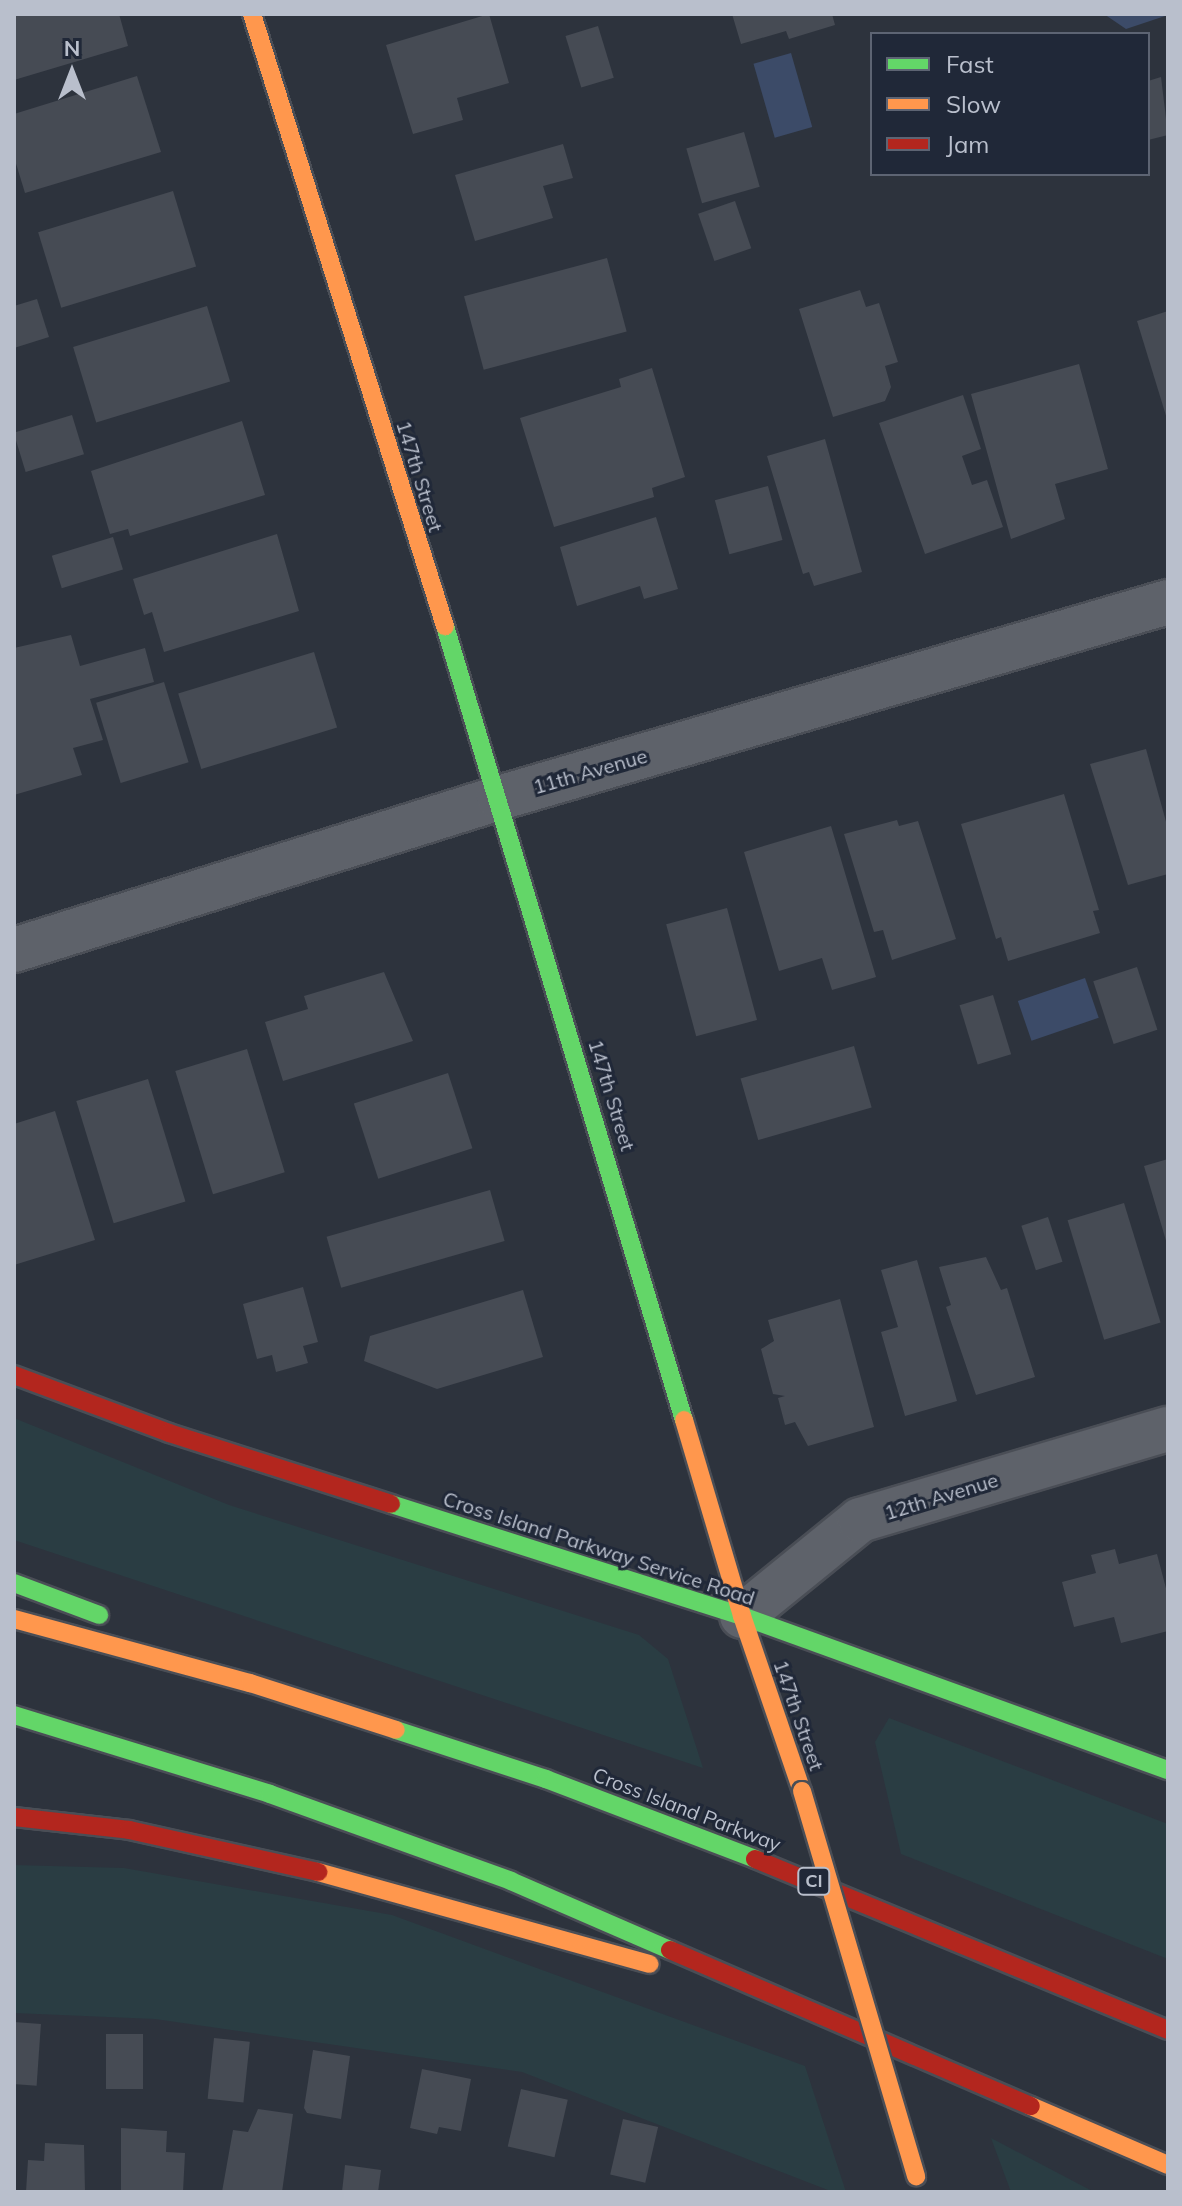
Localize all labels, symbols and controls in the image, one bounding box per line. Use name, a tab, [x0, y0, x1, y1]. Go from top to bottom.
north arrow	[32, 32, 112, 112]
legend	[870, 32, 1150, 176]
text: N	[64, 34, 80, 62]
text: Fast	[946, 49, 994, 79]
text: Slow	[946, 89, 1001, 119]
text: Jam	[946, 129, 989, 159]
street label: 147th Street	[392, 417, 448, 535]
street label: 11th Avenue	[530, 743, 650, 799]
street label: 147th Street	[584, 1036, 640, 1154]
street label: 12th Avenue	[881, 1467, 1001, 1525]
street label: Cross Island Parkway Service Road	[440, 1486, 758, 1610]
street label: 147th Street	[769, 1657, 829, 1773]
street label: Cross Island Parkway	[590, 1762, 784, 1856]
road number: CI	[796, 1867, 832, 1895]

